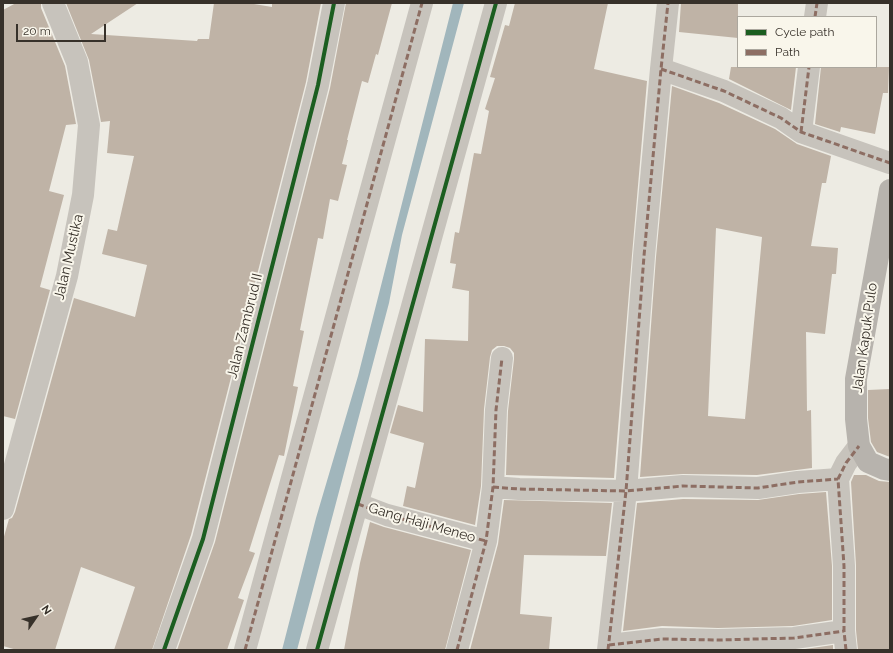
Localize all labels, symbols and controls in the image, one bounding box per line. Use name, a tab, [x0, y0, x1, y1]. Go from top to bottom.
scale bar	[18, 16, 108, 42]
legend	[737, 16, 877, 68]
text: 20 m	[23, 24, 51, 38]
text: Cycle path	[775, 25, 834, 39]
text: Path	[775, 45, 800, 59]
street label: Jalan Mustika	[51, 212, 87, 302]
street label: Jalan Zambrud II	[224, 272, 266, 380]
street label: Jalan Kapuk Pulo	[849, 282, 881, 394]
street label: Gang Haji Meneo	[366, 500, 478, 546]
north arrow	[16, 597, 56, 637]
text: N	[39, 603, 54, 617]

